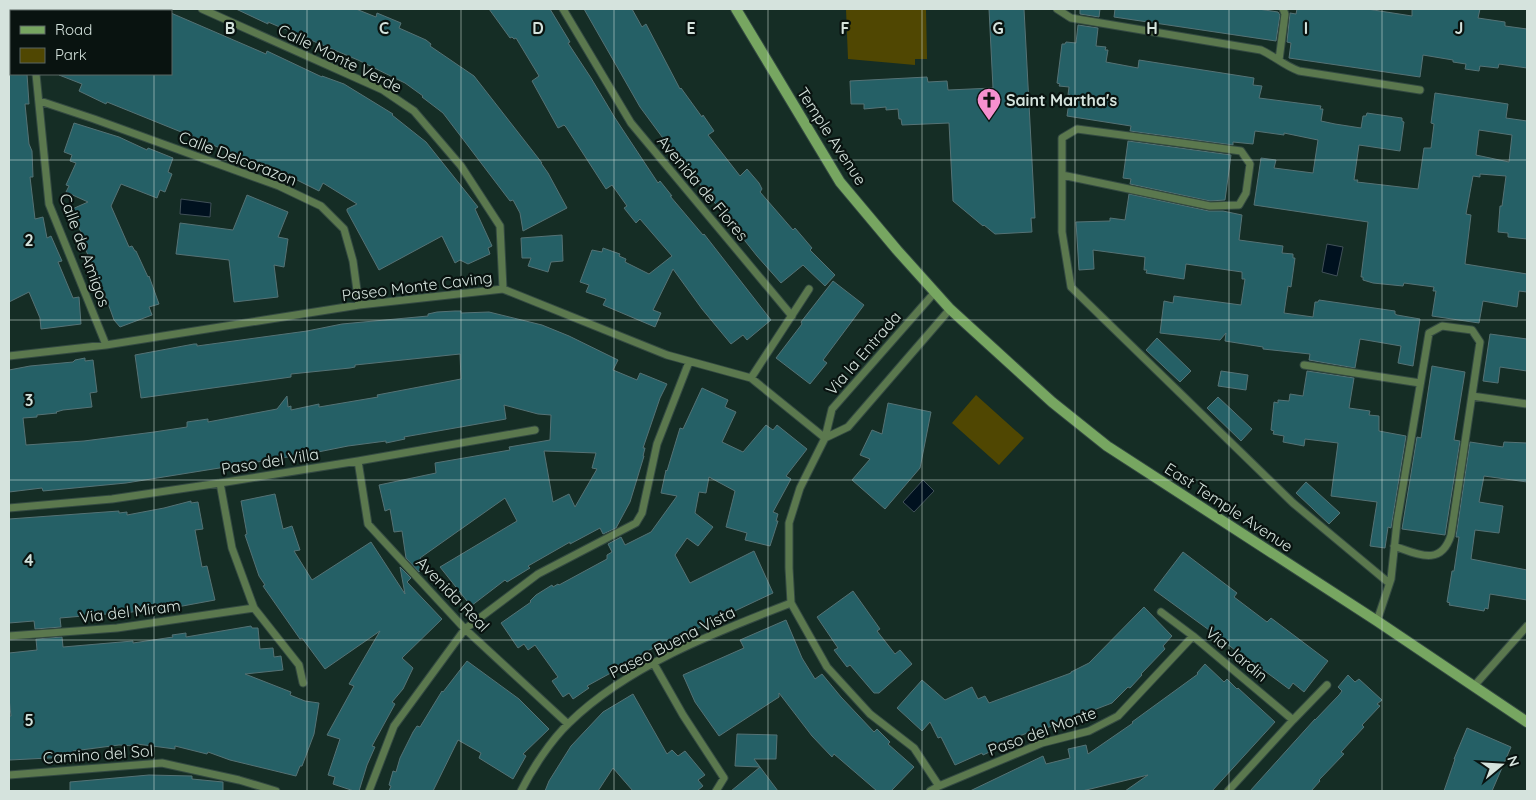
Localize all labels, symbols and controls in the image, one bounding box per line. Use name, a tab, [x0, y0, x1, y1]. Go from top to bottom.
legend	[10, 10, 172, 75]
text: B	[225, 18, 235, 38]
text: D	[532, 18, 544, 38]
text: E	[686, 18, 696, 38]
text: F	[841, 18, 850, 38]
text: G	[992, 18, 1004, 38]
text: H	[1146, 18, 1158, 38]
text: I	[1304, 18, 1308, 38]
text: J	[1455, 18, 1463, 38]
text: Road	[55, 20, 92, 39]
street label: Calle Monte Verde	[275, 20, 405, 96]
text: Park	[55, 45, 87, 64]
street label: Temple Avenue	[793, 83, 871, 189]
church icon: Saint Martha's	[976, 87, 1002, 121]
place label: Saint Martha's	[1006, 90, 1117, 110]
street label: Calle Delcorazon	[176, 126, 300, 190]
street label: Avenida de Flores	[653, 131, 753, 245]
street label: Calle de Amigos	[55, 191, 115, 309]
text: 2	[24, 230, 34, 250]
street label: Paseo Monte Caving	[340, 267, 494, 305]
street label: Via la Entrada	[821, 307, 905, 399]
text: 3	[25, 390, 33, 410]
street label: Paso del Villa	[220, 443, 320, 479]
street label: East Temple Avenue	[1161, 458, 1297, 556]
text: 4	[24, 550, 34, 570]
street label: Avenida Real	[412, 552, 494, 636]
street label: Via del Miram	[78, 595, 182, 627]
street label: Paseo Buena Vista	[606, 602, 738, 682]
street label: Via Jardin	[1202, 622, 1272, 686]
street label: Paso del Monte	[985, 702, 1099, 760]
text: 5	[24, 710, 34, 730]
street label: Camino del Sol	[42, 740, 154, 768]
north arrow	[1476, 740, 1526, 790]
text: N	[1503, 753, 1524, 769]

